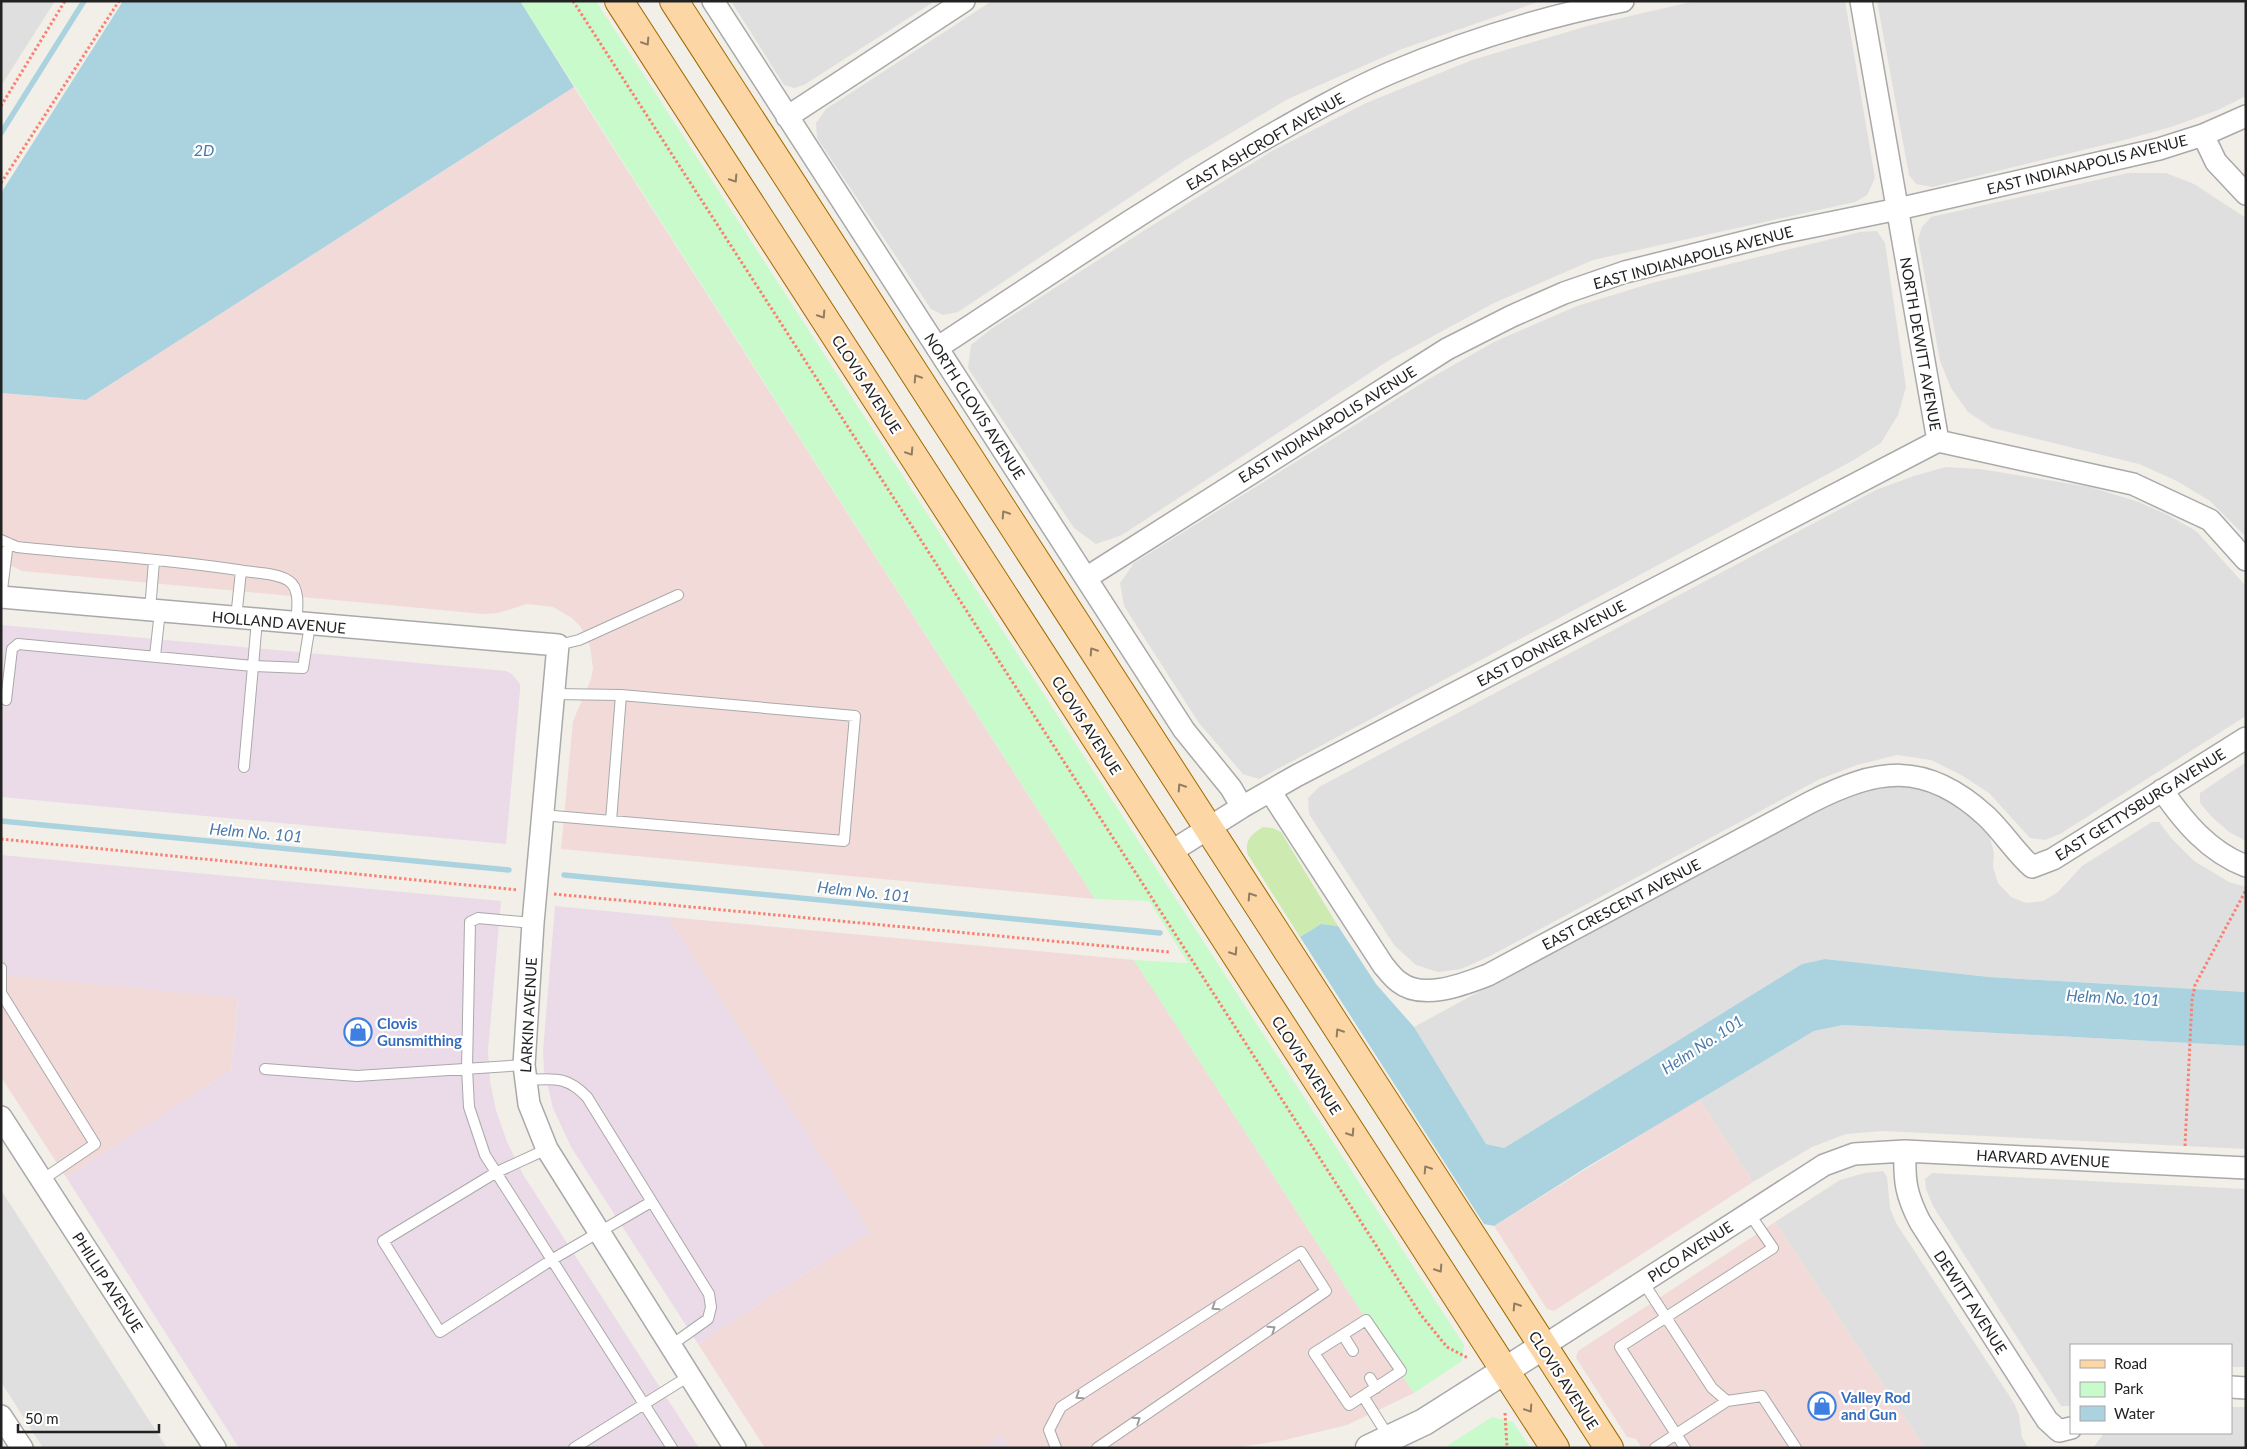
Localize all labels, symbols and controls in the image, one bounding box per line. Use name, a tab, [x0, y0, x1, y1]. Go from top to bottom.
one-way arrow	[640, 37, 649, 46]
street label: EAST ASHCROFT AVENUE	[1183, 88, 1347, 194]
street label: EAST INDIANAPOLIS AVENUE	[1985, 130, 2189, 198]
water label: 2D	[194, 140, 214, 159]
one-way arrow	[728, 173, 737, 182]
street label: EAST INDIANAPOLIS AVENUE	[1591, 222, 1795, 292]
street label: NORTH DEWITT AVENUE	[1897, 256, 1945, 432]
one-way arrow	[816, 310, 825, 319]
street label: NORTH CLOVIS AVENUE	[921, 330, 1029, 482]
street label: CLOVIS AVENUE	[828, 331, 906, 437]
street label: EAST INDIANAPOLIS AVENUE	[1235, 362, 1419, 486]
one-way arrow	[914, 374, 923, 383]
one-way arrow	[904, 446, 914, 455]
one-way arrow	[1002, 510, 1011, 520]
street label: EAST DONNER AVENUE	[1473, 596, 1629, 690]
street label: HOLLAND AVENUE	[211, 607, 347, 637]
one-way arrow	[1090, 647, 1099, 656]
street label: CLOVIS AVENUE	[1048, 672, 1126, 778]
street label: EAST GETTYSBURG AVENUE	[2052, 744, 2228, 864]
one-way arrow	[1178, 784, 1187, 793]
water label: Helm No. 101	[209, 818, 303, 846]
street label: EAST CRESCENT AVENUE	[1539, 855, 1703, 953]
water label: Helm No. 101	[817, 877, 911, 905]
one-way arrow	[1248, 892, 1257, 902]
one-way arrow	[1228, 947, 1237, 956]
street label: LARKIN AVENUE	[516, 957, 540, 1073]
water label: Helm No. 101	[2066, 985, 2160, 1009]
water label: Helm No. 101	[1658, 1011, 1746, 1077]
street label: CLOVIS AVENUE	[1268, 1012, 1346, 1118]
place label: Clovis Gunsmithing	[377, 1014, 462, 1049]
shop icon: Clovis Gunsmithing	[343, 1017, 373, 1047]
one-way arrow	[1336, 1029, 1346, 1038]
one-way arrow	[1345, 1127, 1354, 1136]
street label: HARVARD AVENUE	[1976, 1146, 2110, 1170]
one-way arrow	[1424, 1165, 1434, 1174]
street label: PICO AVENUE	[1644, 1217, 1736, 1285]
street label: PHILLIP AVENUE	[69, 1229, 147, 1335]
street label: DEWITT AVENUE	[1931, 1247, 2011, 1357]
one-way arrow	[1433, 1263, 1442, 1273]
one-way arrow	[1211, 1301, 1220, 1311]
one-way arrow	[1512, 1302, 1522, 1311]
one-way arrow	[1266, 1325, 1275, 1335]
street label: CLOVIS AVENUE	[1525, 1327, 1603, 1433]
legend	[2070, 1344, 2232, 1434]
text: Road	[2114, 1354, 2147, 1372]
text: Park	[2114, 1379, 2144, 1397]
place label: Valley Rod and Gun	[1840, 1388, 1911, 1423]
one-way arrow	[1075, 1390, 1084, 1399]
shop icon: Valley Rod and Gun	[1807, 1391, 1837, 1421]
scale bar	[18, 1402, 159, 1434]
one-way arrow	[1523, 1404, 1533, 1413]
text: Water	[2114, 1404, 2155, 1422]
text: 50 m	[25, 1409, 59, 1427]
one-way arrow	[1132, 1417, 1141, 1426]

